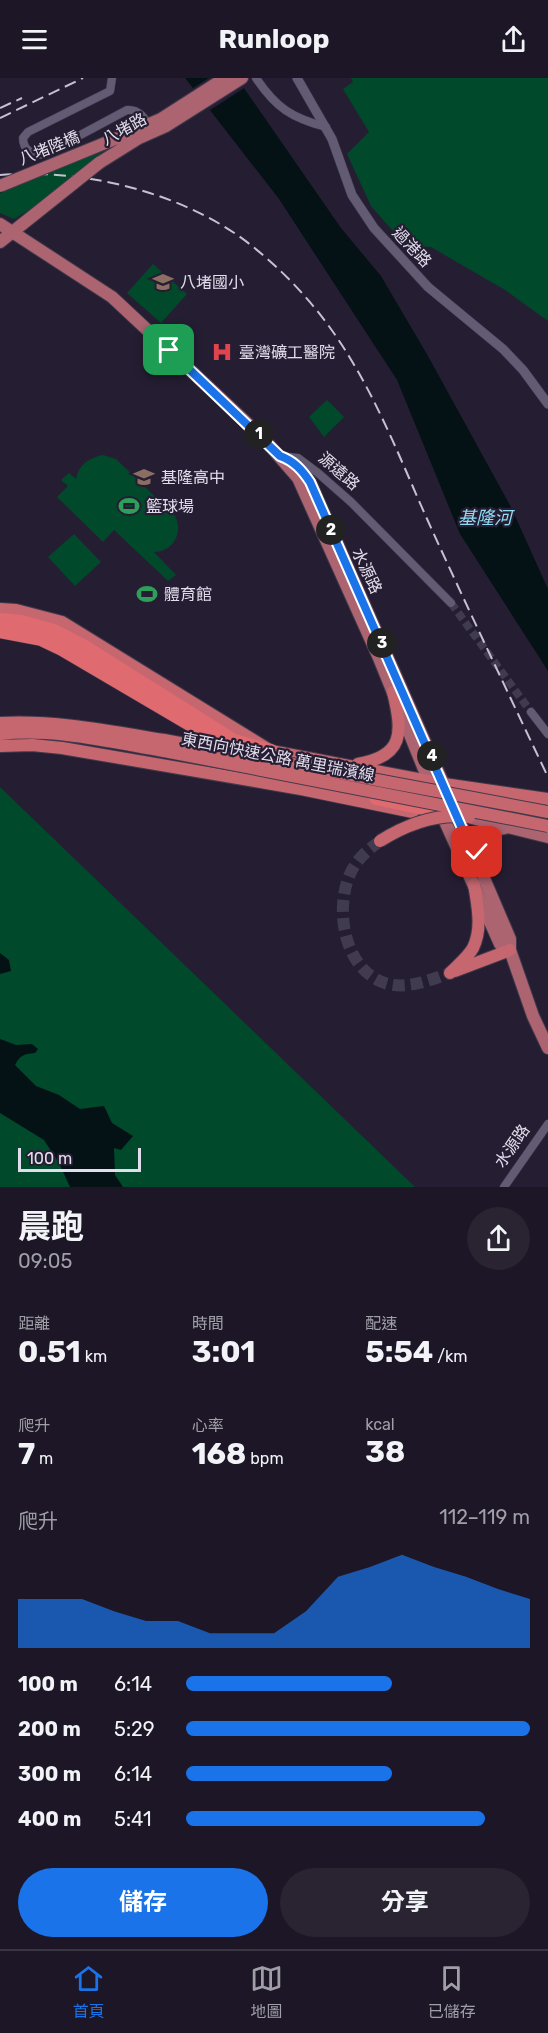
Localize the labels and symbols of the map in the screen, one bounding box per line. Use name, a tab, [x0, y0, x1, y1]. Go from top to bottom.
street label: 八堵路	[98, 109, 150, 149]
street label: 八堵陸橋	[16, 127, 82, 169]
street label: 過港路	[389, 223, 435, 271]
school or university icon: 八堵國小	[151, 270, 175, 294]
place label: 八堵國小	[180, 273, 244, 292]
pin	[143, 324, 194, 375]
hospital icon: 臺灣礦工醫院	[210, 340, 234, 364]
place label: 臺灣礦工醫院	[239, 343, 335, 362]
pin: 1	[244, 419, 274, 449]
street label: 源遠路	[315, 448, 363, 494]
school or university icon: 基隆高中	[132, 465, 156, 489]
place label: 基隆高中	[161, 468, 225, 487]
sports icon: 籃球場	[117, 494, 141, 518]
place label: 籃球場	[146, 497, 194, 516]
water label: 基隆河	[458, 507, 515, 529]
pin: 2	[316, 515, 346, 545]
street label: 水源路	[348, 545, 386, 597]
sports icon: 體育館	[135, 582, 159, 606]
place label: 體育館	[164, 585, 212, 604]
pin: 3	[367, 628, 397, 658]
street label: 東西向快速公路 萬里瑞濱線	[180, 729, 376, 785]
pin: 4	[417, 741, 447, 771]
pin	[451, 826, 502, 877]
street label: 水源路	[490, 1121, 534, 1171]
scale bar	[18, 1145, 141, 1172]

